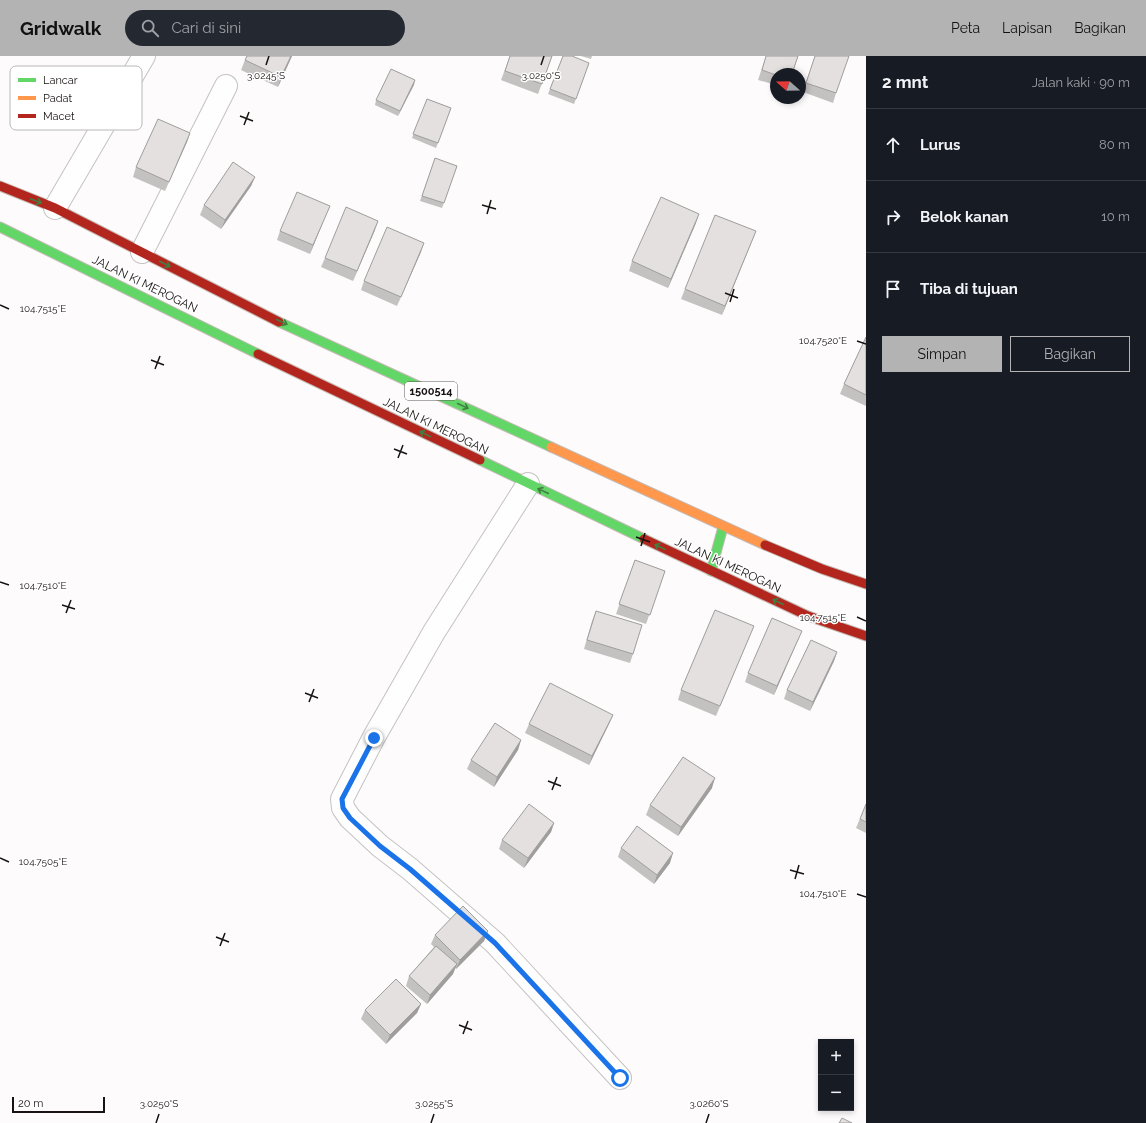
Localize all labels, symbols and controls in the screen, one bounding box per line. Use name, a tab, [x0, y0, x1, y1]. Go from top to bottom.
search box	[125, 10, 405, 46]
text: Gridwalk	[20, 17, 101, 39]
icon: search	[139, 17, 161, 39]
text: Cari di sini	[171, 19, 241, 37]
text: Peta	[951, 20, 980, 36]
text: Lapisan	[1002, 20, 1052, 36]
text: Bagikan	[1074, 20, 1126, 36]
legend	[10, 66, 142, 130]
north arrow	[770, 68, 806, 104]
text: 3.0245°S	[247, 70, 285, 81]
text: 3.0250°S	[522, 70, 560, 81]
text: 2 mnt	[882, 72, 928, 92]
text: Lancar	[43, 74, 78, 87]
text: Jalan kaki · 90 m	[1032, 75, 1130, 90]
text: Padat	[43, 92, 73, 105]
text: Macet	[43, 110, 75, 123]
icon: ahead	[882, 134, 904, 156]
text: Lurus	[920, 136, 961, 154]
text: 80 m	[1099, 137, 1130, 152]
one-way arrow	[30, 197, 42, 205]
icon: right	[882, 206, 904, 228]
text: Belok kanan	[920, 208, 1009, 226]
text: 10 m	[1101, 209, 1130, 224]
street label: JALAN KI MEROGAN	[90, 252, 200, 316]
one-way arrow	[159, 261, 171, 268]
icon: arrive	[882, 278, 904, 300]
text: Tiba di tujuan	[920, 280, 1018, 298]
text: 104.7515°E	[20, 303, 66, 314]
one-way arrow	[275, 319, 287, 326]
text: 104.7520°E	[799, 335, 847, 346]
button: Simpan	[882, 336, 1002, 372]
button: Bagikan	[1010, 336, 1130, 372]
road number: 1500514	[405, 382, 457, 400]
street label: JALAN KI MEROGAN	[381, 394, 491, 458]
one-way arrow	[457, 403, 469, 410]
one-way arrow	[420, 430, 432, 437]
one-way arrow	[537, 487, 549, 494]
street label: JALAN KI MEROGAN	[673, 534, 783, 596]
one-way arrow	[654, 543, 666, 550]
text: 104.7510°E	[19, 580, 67, 591]
one-way arrow	[772, 598, 784, 605]
text: 104.7515°E	[800, 612, 846, 623]
route end	[365, 729, 383, 747]
text: 104.7505°E	[19, 856, 67, 867]
text: 104.7510°E	[799, 888, 847, 899]
map controls	[818, 1039, 854, 1111]
button: +	[818, 1039, 854, 1075]
route start	[611, 1069, 629, 1087]
button: −	[818, 1075, 854, 1111]
scale bar	[12, 1095, 105, 1114]
text: 20 m	[18, 1097, 43, 1110]
text: 3.0250°S	[140, 1098, 178, 1109]
text: 3.0255°S	[415, 1098, 453, 1109]
text: 3.0260°S	[689, 1098, 729, 1109]

